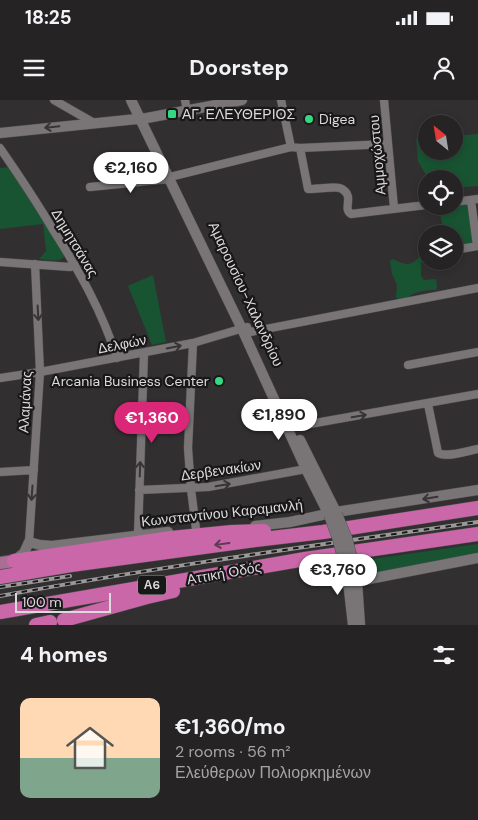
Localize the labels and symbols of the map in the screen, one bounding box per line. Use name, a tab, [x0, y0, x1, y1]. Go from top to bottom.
place label: ΑΓ. ΕΛΕΥΘΕΡΙΟΣ	[182, 105, 295, 123]
marker: ΑΓ. ΕΛΕΥΘΕΡΙΟΣ	[166, 108, 178, 120]
place label: Digea	[319, 110, 355, 128]
marker: Digea	[303, 113, 315, 125]
street label: Αμμοχώστου	[365, 114, 389, 196]
north arrow	[418, 115, 462, 160]
one-way arrow	[45, 122, 61, 132]
pin: €2,160	[90, 152, 172, 194]
street label: Δημητσάνας	[47, 205, 103, 281]
street label: Αμαρουσίου-Χαλανδρίου	[205, 219, 287, 369]
one-way arrow	[33, 305, 42, 321]
street label: Δελφών	[96, 330, 148, 358]
one-way arrow	[166, 341, 182, 351]
street label: Αλαμάνας	[14, 370, 36, 434]
place label: Arcania Business Center	[51, 372, 209, 390]
marker: Arcania Business Center	[213, 375, 225, 387]
pin: €1,890	[238, 398, 320, 441]
pin: €1,360	[111, 402, 193, 444]
one-way arrow	[350, 410, 366, 420]
street label: Δερβενακίων	[180, 455, 262, 485]
one-way arrow	[135, 461, 145, 478]
one-way arrow	[214, 480, 230, 490]
one-way arrow	[28, 484, 37, 500]
one-way arrow	[422, 493, 438, 503]
street label: Κωνσταντίνου Καραμανλή	[140, 496, 304, 530]
one-way arrow	[215, 539, 231, 549]
pin: €3,760	[297, 554, 379, 596]
street label: Αττική Οδός	[185, 558, 263, 588]
road number: Α6	[138, 576, 166, 594]
scale bar	[15, 590, 111, 613]

